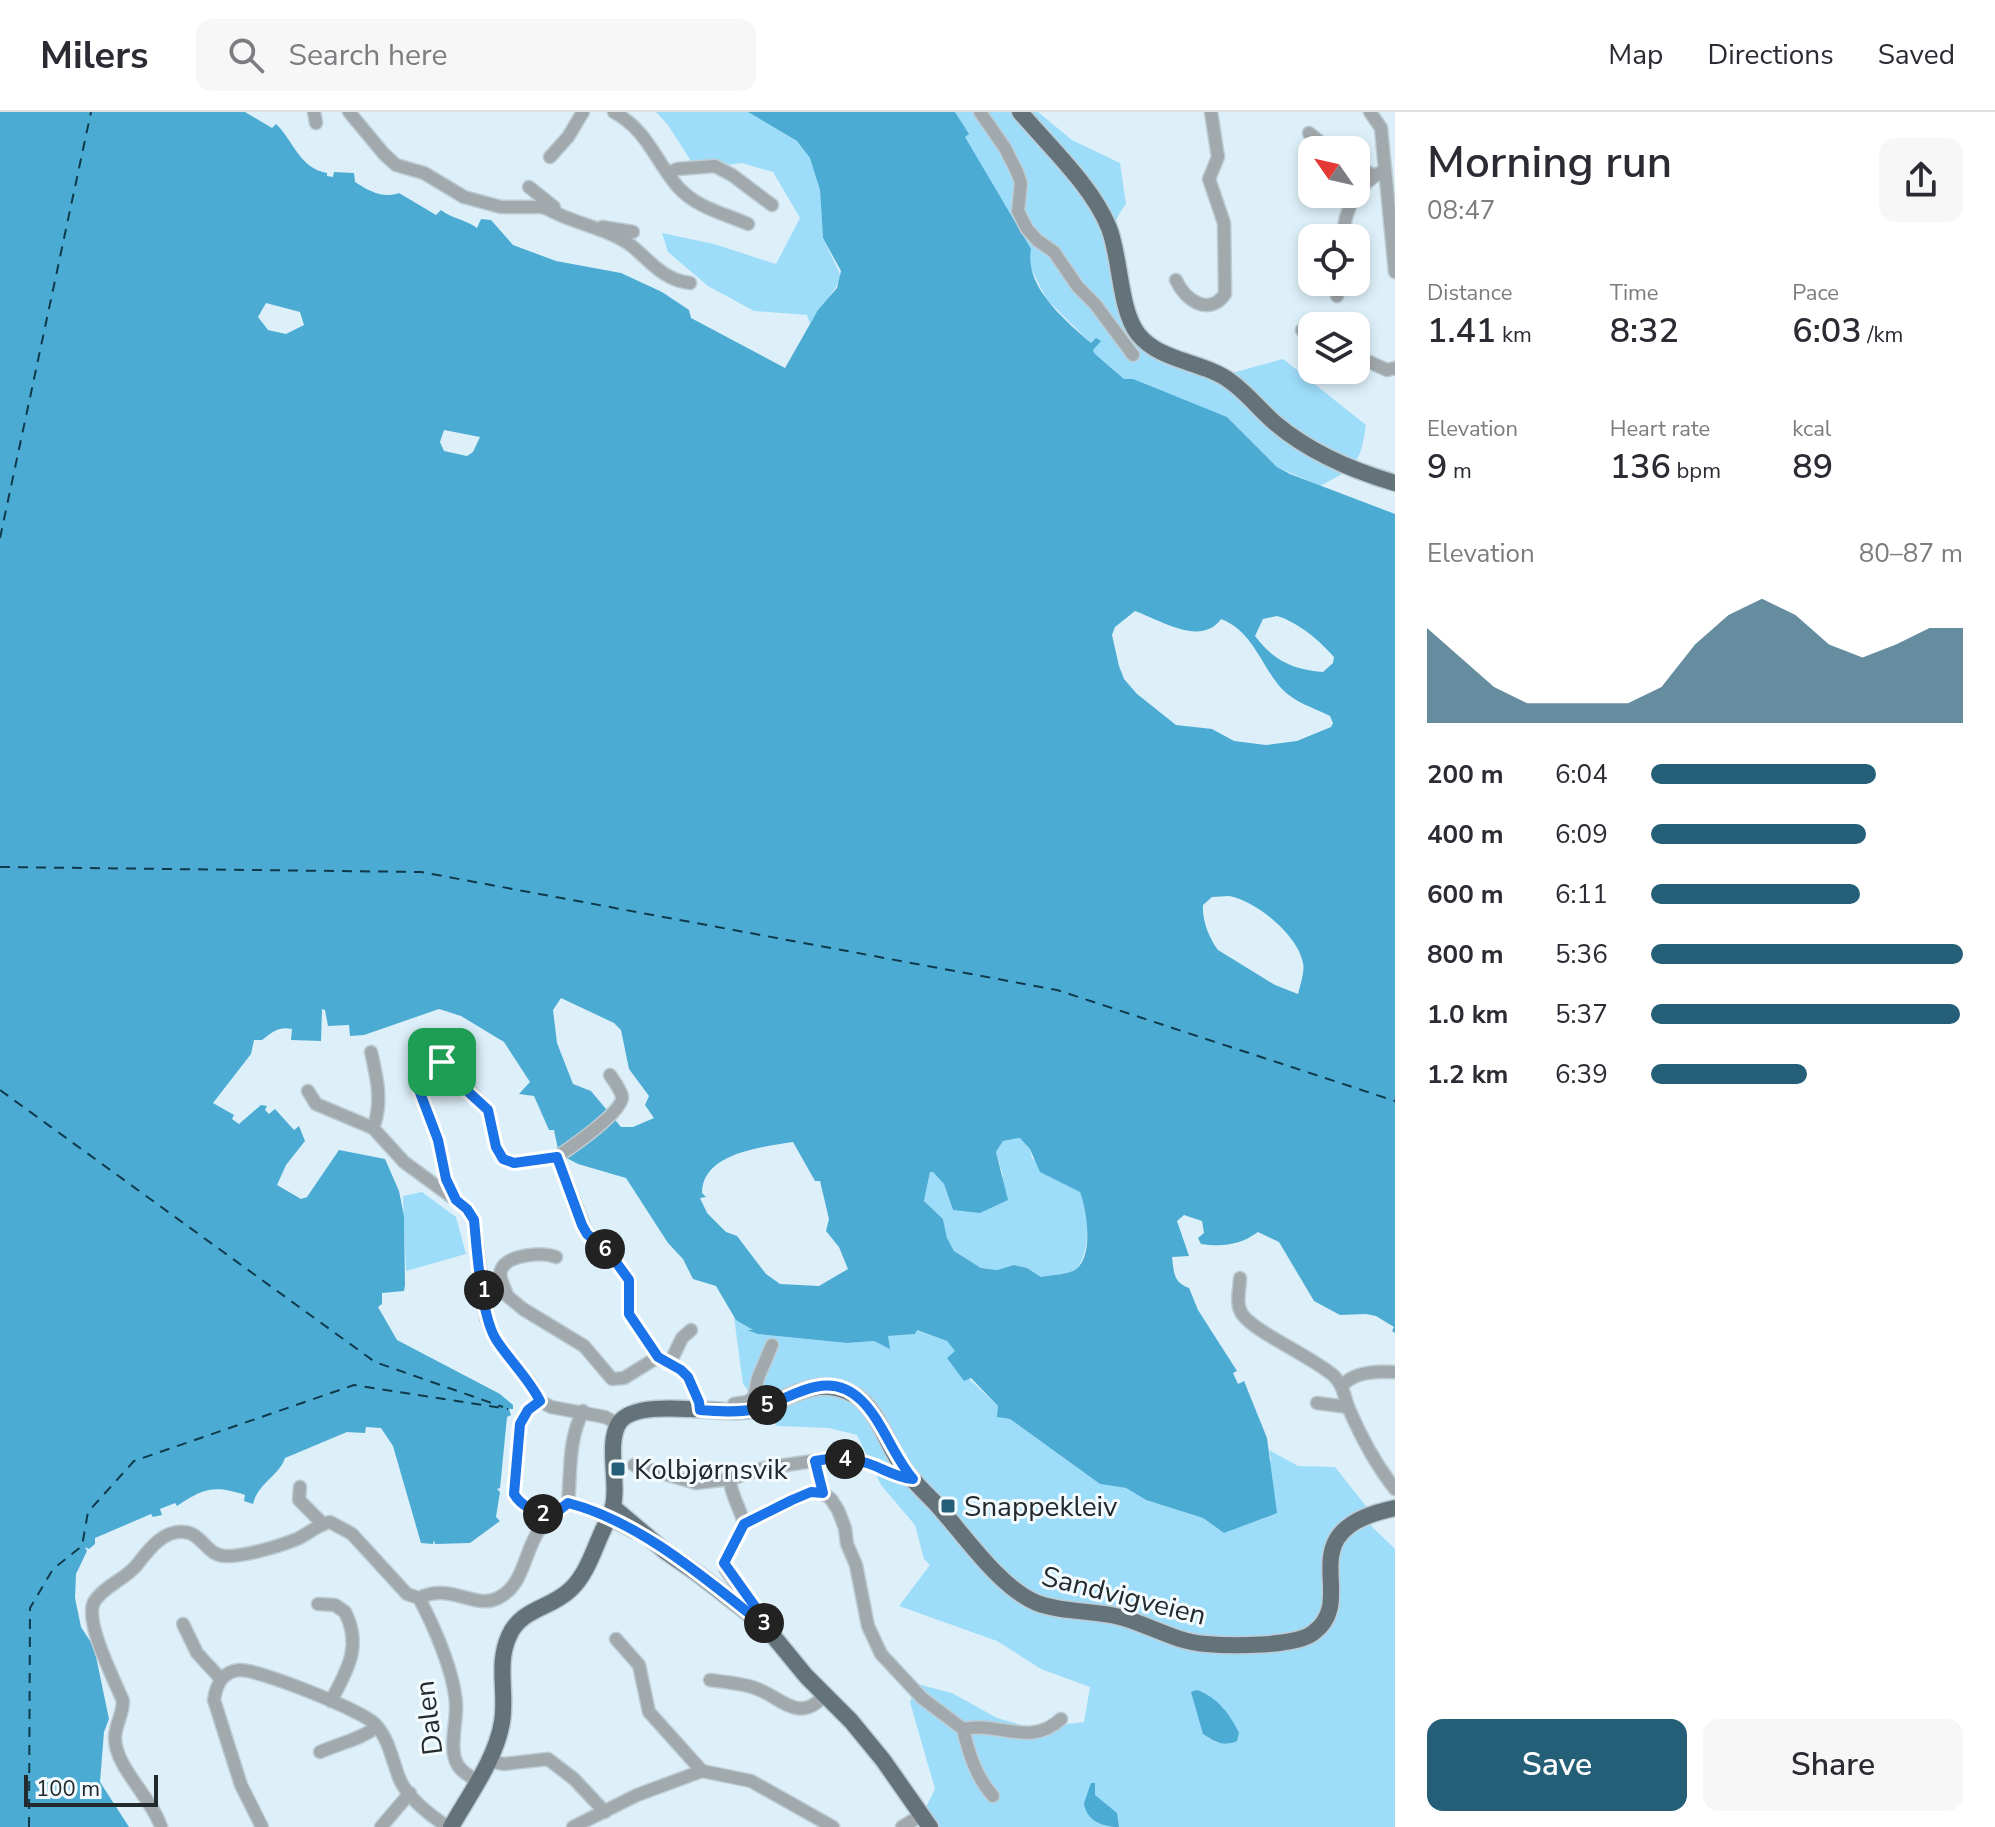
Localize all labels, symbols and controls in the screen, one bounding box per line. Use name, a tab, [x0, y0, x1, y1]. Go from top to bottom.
search box	[196, 19, 756, 91]
text: Milers	[40, 30, 148, 81]
icon: search	[224, 33, 268, 77]
text: Search here	[288, 35, 447, 76]
text: Map	[1608, 36, 1663, 74]
text: Directions	[1707, 36, 1834, 74]
text: Saved	[1878, 36, 1955, 74]
text: Morning run	[1427, 133, 1672, 193]
north arrow	[1298, 136, 1370, 208]
map controls	[1298, 136, 1370, 384]
button: share	[1879, 138, 1963, 222]
text: 08:47	[1427, 193, 1495, 228]
button: locate	[1298, 224, 1370, 296]
text: Distance	[1427, 278, 1512, 308]
text: Time	[1610, 278, 1659, 308]
text: Pace	[1792, 278, 1839, 308]
text: 1.41	[1427, 308, 1496, 354]
text: 8:32	[1610, 308, 1679, 354]
text: 6:03	[1792, 308, 1862, 354]
button: layers	[1298, 312, 1370, 384]
text: km	[1496, 320, 1532, 350]
text: /km	[1862, 320, 1903, 350]
text: Elevation	[1427, 414, 1518, 444]
text: Heart rate	[1610, 414, 1710, 444]
text: kcal	[1792, 414, 1831, 444]
text: 9	[1427, 444, 1447, 490]
text: 136	[1610, 444, 1671, 490]
text: 89	[1792, 444, 1833, 490]
text: m	[1447, 456, 1472, 486]
text: bpm	[1671, 456, 1721, 486]
text: Elevation	[1427, 536, 1535, 571]
text: 80–87 m	[1859, 536, 1963, 571]
text: 200 m	[1427, 757, 1504, 792]
text: 6:04	[1555, 757, 1608, 792]
text: 400 m	[1427, 817, 1504, 852]
text: 6:09	[1555, 817, 1608, 852]
text: 600 m	[1427, 877, 1504, 912]
text: 6:11	[1555, 877, 1608, 912]
text: 800 m	[1427, 937, 1504, 972]
text: 5:36	[1555, 937, 1608, 972]
text: 1.0 km	[1427, 997, 1508, 1032]
text: 5:37	[1555, 997, 1608, 1032]
pin	[408, 1028, 476, 1096]
icon: arrive	[420, 1040, 464, 1084]
text: 1.2 km	[1427, 1057, 1508, 1092]
text: 6:39	[1555, 1057, 1608, 1092]
pin: 6	[585, 1229, 625, 1269]
text: 6	[598, 1234, 612, 1264]
pin: 1	[464, 1270, 504, 1310]
text: 1	[477, 1275, 491, 1305]
pin: 5	[747, 1385, 787, 1425]
text: 5	[760, 1390, 774, 1420]
pin: 4	[825, 1439, 865, 1479]
text: 4	[838, 1444, 852, 1474]
place label: Kolbjørnsvik	[634, 1451, 789, 1489]
marker: Kolbjørnsvik	[609, 1460, 627, 1478]
place label: Snappekleiv	[964, 1488, 1118, 1526]
pin: 2	[523, 1494, 563, 1534]
marker: Snappekleiv	[939, 1497, 957, 1515]
text: 2	[536, 1499, 550, 1529]
street label: Sandvigveien	[1038, 1557, 1210, 1635]
pin: 3	[744, 1603, 784, 1643]
text: 3	[757, 1608, 771, 1638]
street label: Dalen	[406, 1679, 452, 1757]
button: Save	[1427, 1719, 1687, 1811]
button: Share	[1703, 1719, 1963, 1811]
scale bar	[24, 1771, 158, 1807]
text: 100 m	[36, 1774, 100, 1804]

